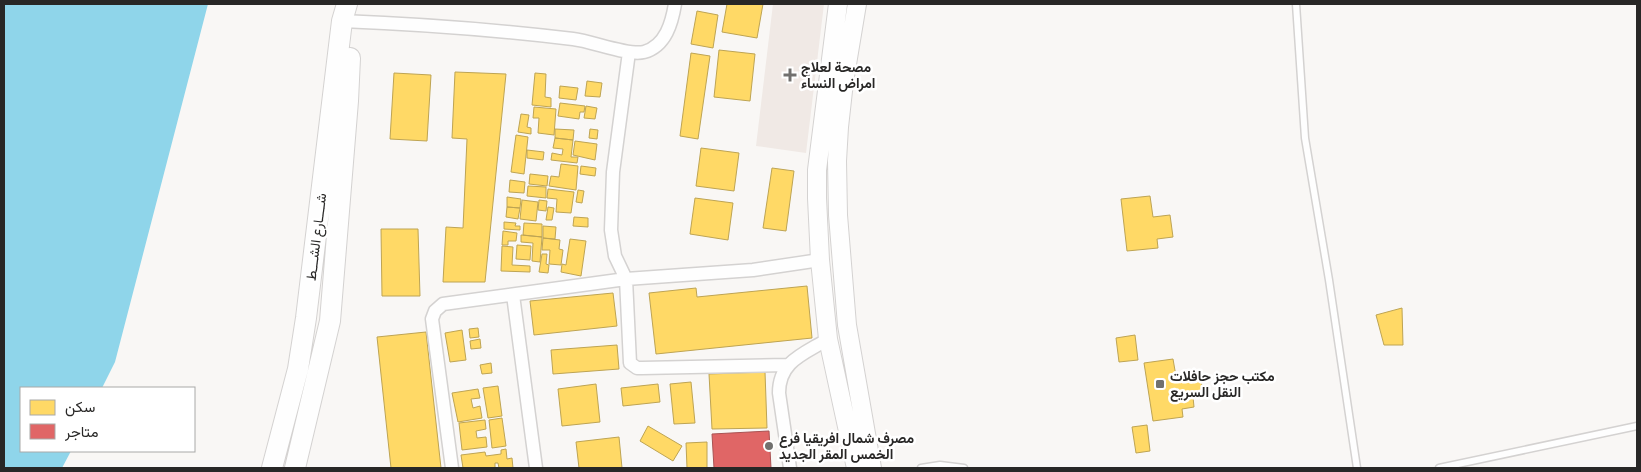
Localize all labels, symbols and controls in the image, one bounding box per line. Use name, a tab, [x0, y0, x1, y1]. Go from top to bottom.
place label: مصحة لعلاج امراض النساء	[801, 58, 875, 92]
marker: مصحة لعلاج امراض النساء	[783, 68, 797, 82]
street label: شــــارع الشـــط	[302, 192, 332, 282]
place label: مكتب حجز حافلات النقل السريع	[1170, 367, 1275, 402]
marker: مكتب حجز حافلات النقل السريع	[1154, 378, 1166, 390]
legend	[20, 387, 195, 452]
text: سكن	[65, 397, 95, 417]
text: متاجر	[64, 422, 99, 441]
place label: مصرف شمال افريقيا فرع الخمس المقر الجديد	[779, 429, 915, 463]
marker: مصرف شمال افريقيا فرع الخمس المقر الجديد	[763, 440, 775, 452]

